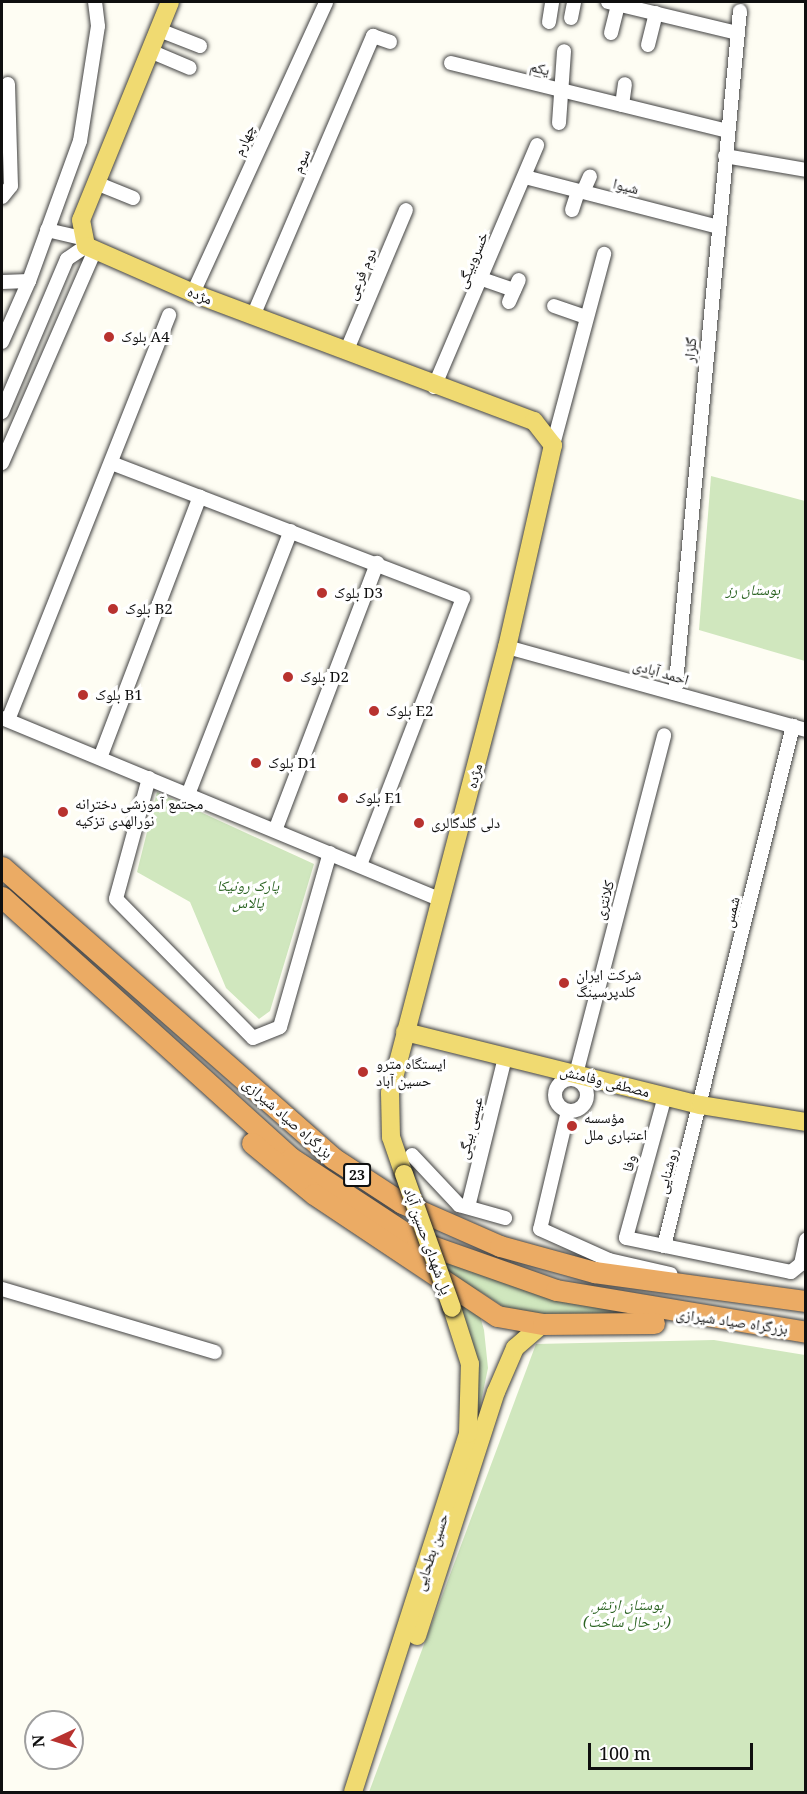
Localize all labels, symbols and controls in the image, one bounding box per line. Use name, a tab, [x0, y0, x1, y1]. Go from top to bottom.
street label: یکم	[528, 57, 552, 79]
street label: چهارم	[229, 122, 259, 158]
street label: سوم	[288, 146, 314, 176]
street label: شیوا	[611, 174, 641, 198]
street label: خسروبیگی	[452, 229, 492, 291]
street label: دوم فرعی	[342, 245, 380, 303]
street label: مژده	[185, 282, 215, 308]
place label: بلوک A4	[121, 328, 170, 346]
marker: بلوک A4	[102, 330, 116, 344]
street label: گلزار	[680, 337, 700, 363]
park label: بوستان رز	[726, 581, 780, 599]
place label: بلوک D3	[334, 584, 383, 602]
marker: بلوک D3	[315, 586, 329, 600]
place label: بلوک B2	[125, 600, 173, 618]
marker: بلوک B2	[106, 602, 120, 616]
street label: احمد آبادی	[631, 655, 691, 689]
place label: بلوک D2	[300, 668, 349, 686]
marker: بلوک D2	[281, 670, 295, 684]
place label: بلوک B1	[95, 686, 143, 704]
marker: بلوک B1	[76, 688, 90, 702]
place label: بلوک E2	[386, 702, 433, 720]
marker: بلوک E2	[367, 704, 381, 718]
place label: بلوک D1	[268, 754, 317, 772]
marker: بلوک D1	[249, 756, 263, 770]
street label: مژده	[462, 761, 486, 791]
place label: بلوک E1	[355, 789, 402, 807]
marker: بلوک E1	[336, 791, 350, 805]
place label: مجتمع آموزشی دخترانه نورالهدی تزکیه	[75, 794, 203, 829]
marker: مجتمع آموزشی دخترانه نورالهدی تزکیه	[56, 805, 70, 819]
place label: دلی گلدگالری	[431, 814, 500, 832]
marker: دلی گلدگالری	[412, 816, 426, 830]
park label: پارک رونیکا پالاس	[217, 876, 279, 911]
street label: کلانتری	[590, 878, 618, 922]
street label: شمس	[718, 895, 744, 929]
place label: شرکت ایران کلدپرسینگ	[576, 965, 641, 1000]
marker: شرکت ایران کلدپرسینگ	[557, 976, 571, 990]
place label: ایستگاه مترو حسین آباد	[376, 1054, 446, 1089]
street label: مصطفی وفامنش	[558, 1061, 652, 1101]
marker: ایستگاه مترو حسین آباد	[354, 1063, 372, 1081]
street label: بزرگراه صیاد شیرازی	[239, 1074, 337, 1162]
street label: عیسی بیگی	[454, 1095, 486, 1161]
place label: مؤسسه اعتباری ملل	[584, 1108, 647, 1143]
marker: مؤسسه اعتباری ملل	[565, 1119, 579, 1133]
street label: روشنایی	[653, 1146, 681, 1196]
street label: وفا	[618, 1152, 640, 1174]
road number: 23	[342, 1164, 372, 1186]
street label: پل شهدای حسین آباد	[400, 1185, 456, 1297]
street label: بزرگراه صیاد شیرازی	[675, 1304, 789, 1338]
street label: حسین بطحایی	[410, 1511, 452, 1593]
park label: بوستان ارتش (در حال ساخت)	[583, 1595, 671, 1630]
north arrow	[24, 1710, 84, 1770]
scale bar	[591, 1731, 756, 1769]
text: N	[27, 1734, 49, 1748]
text: 100 m	[599, 1741, 651, 1765]

